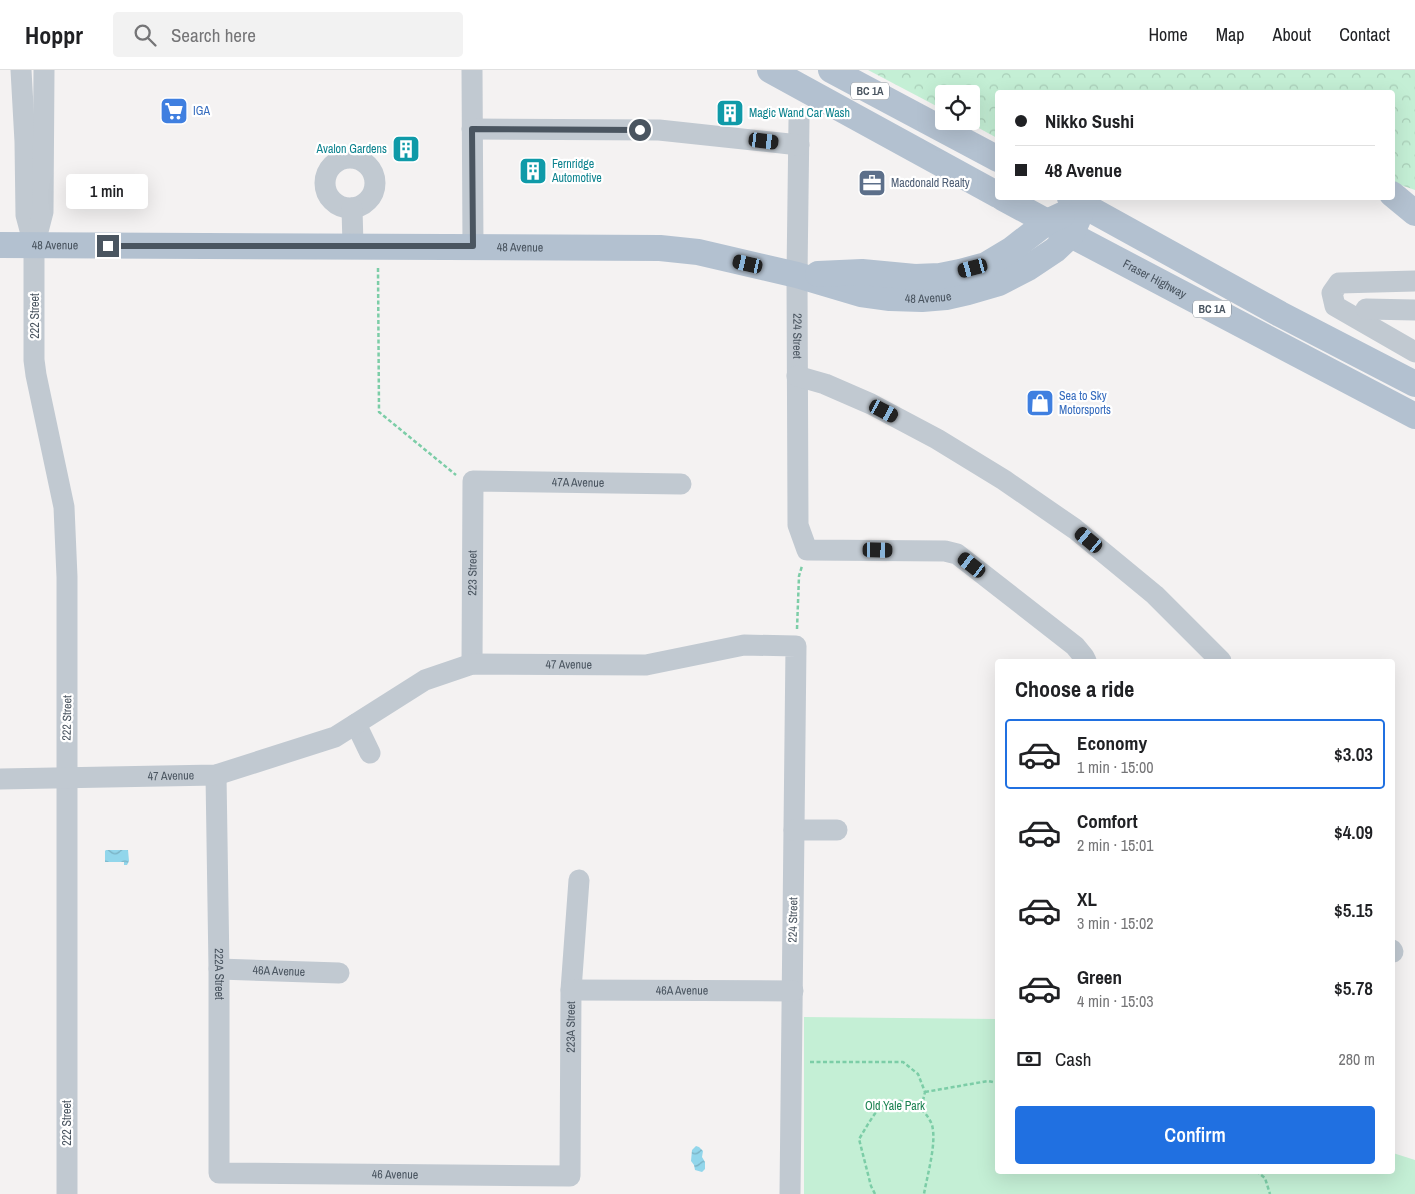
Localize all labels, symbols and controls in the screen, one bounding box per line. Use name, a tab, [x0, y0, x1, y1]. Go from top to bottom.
search box	[113, 12, 463, 57]
text: Hoppr	[25, 19, 83, 51]
icon: search	[131, 21, 159, 49]
text: Search here	[171, 22, 256, 48]
text: Home	[1148, 22, 1188, 47]
text: Map	[1216, 22, 1245, 47]
text: About	[1273, 22, 1311, 47]
text: Contact	[1339, 22, 1390, 47]
road number: BC 1A	[851, 82, 889, 100]
map controls	[935, 85, 980, 130]
button: locate	[935, 85, 980, 130]
supermarket icon: IGA	[159, 96, 189, 126]
building icon: Magic Wand Car Wash	[715, 98, 745, 128]
place label: IGA	[193, 103, 210, 119]
place label: Magic Wand Car Wash	[749, 105, 850, 121]
text: Nikko Sushi	[1045, 108, 1134, 134]
route start	[629, 119, 651, 141]
car	[748, 132, 779, 150]
building icon: Avalon Gardens	[391, 134, 421, 164]
place label: Avalon Gardens	[316, 141, 387, 157]
building icon: Fernridge Automotive	[518, 156, 548, 186]
place label: Fernridge Automotive	[551, 156, 602, 186]
text: 48 Avenue	[1045, 157, 1122, 183]
office icon: Macdonald Realty	[857, 168, 887, 198]
callout: 1 min	[67, 174, 149, 208]
place label: Macdonald Realty	[891, 175, 970, 191]
text: 1 min	[90, 180, 124, 202]
route end	[97, 235, 119, 257]
street label: 48 Avenue	[32, 237, 78, 253]
street label: 48 Avenue	[497, 239, 543, 255]
car	[731, 253, 764, 275]
street label: Fraser Highway	[1120, 256, 1189, 302]
car	[956, 257, 989, 279]
street label: 48 Avenue	[905, 288, 953, 307]
street label: 222 Street	[27, 293, 43, 339]
road number: BC 1A	[1193, 300, 1231, 318]
street label: 224 Street	[789, 313, 805, 359]
shop icon: Sea to Sky Motorsports	[1025, 388, 1055, 418]
place label: Sea to Sky Motorsports	[1059, 388, 1111, 418]
car	[867, 397, 900, 425]
street label: 47A Avenue	[552, 474, 604, 491]
car	[1072, 525, 1105, 555]
car	[862, 542, 893, 558]
street label: 223 Street	[464, 550, 481, 596]
car	[955, 550, 988, 580]
street label: 47 Avenue	[546, 656, 592, 673]
text: Choose a ride	[1015, 674, 1134, 704]
street label: 222 Street	[59, 695, 75, 741]
text: Economy	[1077, 730, 1147, 756]
icon: car	[1017, 732, 1062, 777]
text: $3.03	[1334, 741, 1373, 767]
text: 1 min · 15:00	[1077, 756, 1154, 778]
street label: 47 Avenue	[148, 767, 194, 784]
text: Comfort	[1077, 808, 1138, 834]
icon: car	[1017, 810, 1062, 855]
text: $4.09	[1334, 819, 1373, 845]
text: 2 min · 15:01	[1077, 834, 1154, 856]
text: XL	[1077, 886, 1097, 912]
icon: car	[1017, 888, 1062, 933]
street label: 224 Street	[785, 897, 801, 943]
text: $5.15	[1334, 897, 1373, 923]
text: 3 min · 15:02	[1077, 912, 1154, 934]
street label: 222A Street	[211, 948, 227, 1000]
street label: 46A Avenue	[252, 962, 305, 980]
text: Green	[1077, 964, 1122, 990]
icon: car	[1017, 966, 1062, 1011]
text: $5.78	[1334, 975, 1373, 1001]
street label: 46A Avenue	[656, 982, 708, 999]
text: 4 min · 15:03	[1077, 990, 1154, 1012]
street label: 223A Street	[563, 1001, 579, 1053]
icon: cash	[1015, 1045, 1043, 1073]
text: Cash	[1055, 1046, 1091, 1072]
text: 280 m	[1339, 1048, 1375, 1070]
park label: Old Yale Park	[865, 1098, 925, 1114]
street label: 222 Street	[59, 1100, 75, 1146]
button: Confirm	[1015, 1106, 1375, 1164]
street label: 46 Avenue	[372, 1166, 418, 1183]

